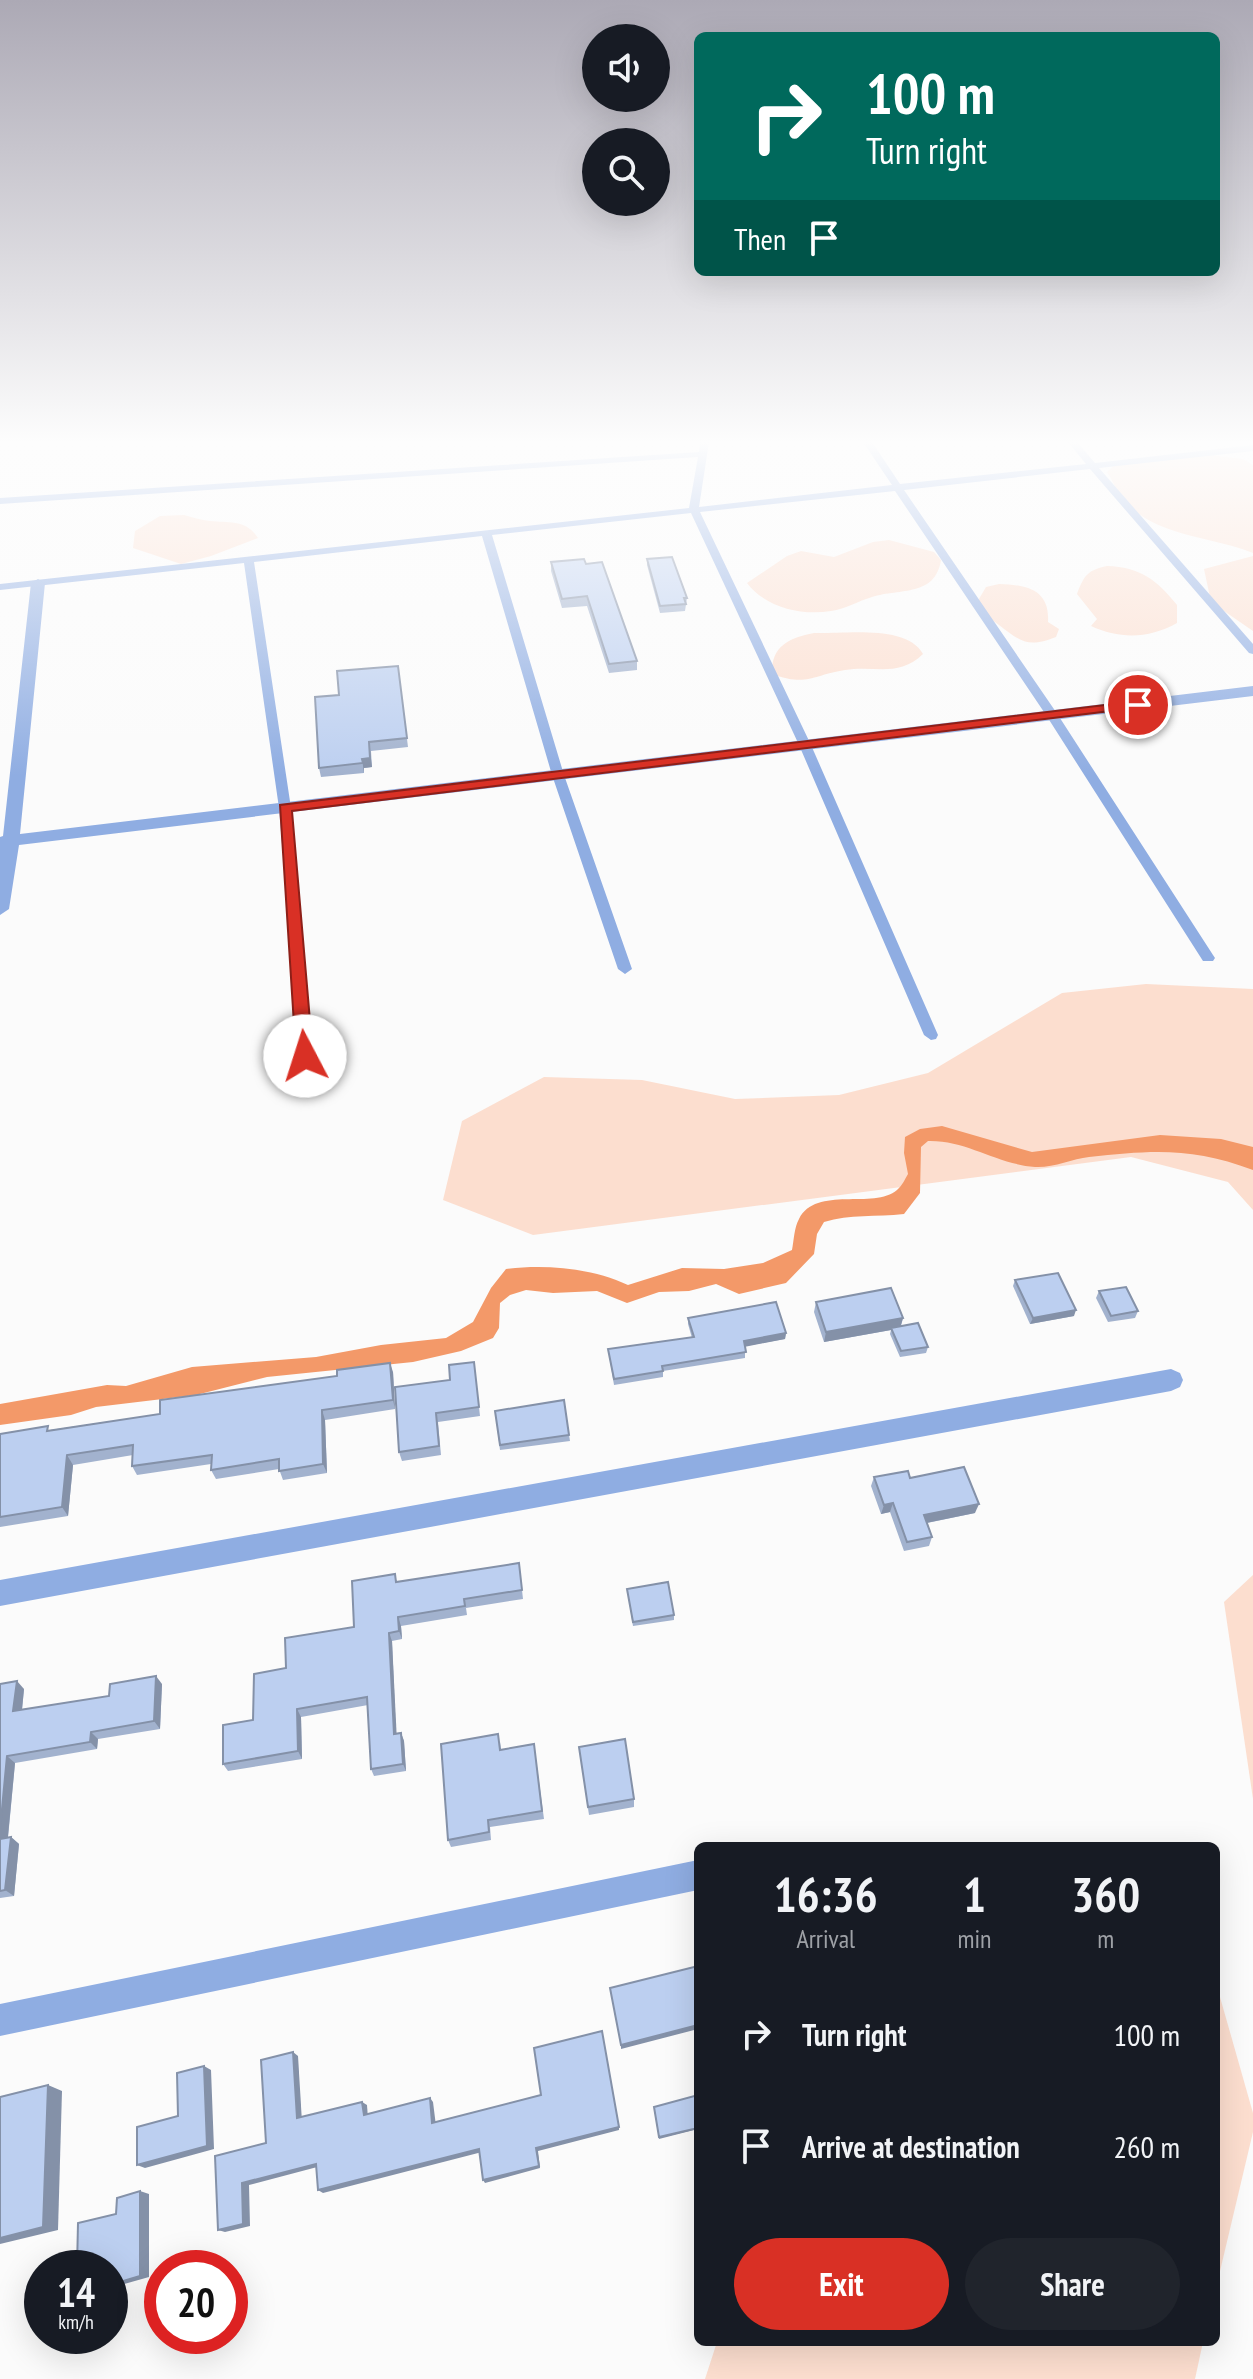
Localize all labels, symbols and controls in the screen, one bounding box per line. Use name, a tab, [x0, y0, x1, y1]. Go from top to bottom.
map controls	[582, 24, 670, 216]
button: sound	[582, 24, 670, 112]
text: 100 m	[866, 57, 995, 129]
icon: right	[734, 64, 838, 168]
text: Turn right	[866, 127, 987, 174]
button: search	[582, 128, 670, 216]
icon: arrive	[802, 216, 846, 260]
text: Then	[734, 219, 786, 258]
pin	[1104, 671, 1172, 739]
icon: arrive	[1116, 683, 1160, 727]
position arrow	[263, 1014, 347, 1098]
text: 16:36	[774, 1863, 878, 1925]
text: 1	[963, 1863, 986, 1925]
text: 360	[1071, 1863, 1140, 1925]
text: Arrival	[796, 1922, 855, 1955]
text: min	[957, 1922, 991, 1955]
text: m	[1097, 1922, 1114, 1955]
icon: right	[734, 2012, 778, 2056]
text: Turn right	[802, 2015, 906, 2054]
text: 100 m	[1114, 2015, 1180, 2054]
icon: arrive	[734, 2124, 778, 2168]
text: Arrive at destination	[802, 2127, 1020, 2166]
text: 260 m	[1114, 2127, 1180, 2166]
button: Exit	[734, 2238, 949, 2330]
button: Share	[965, 2238, 1180, 2330]
speed limit sign: 20	[144, 2250, 248, 2354]
text: 14	[57, 2266, 95, 2318]
text: km/h	[58, 2309, 94, 2335]

